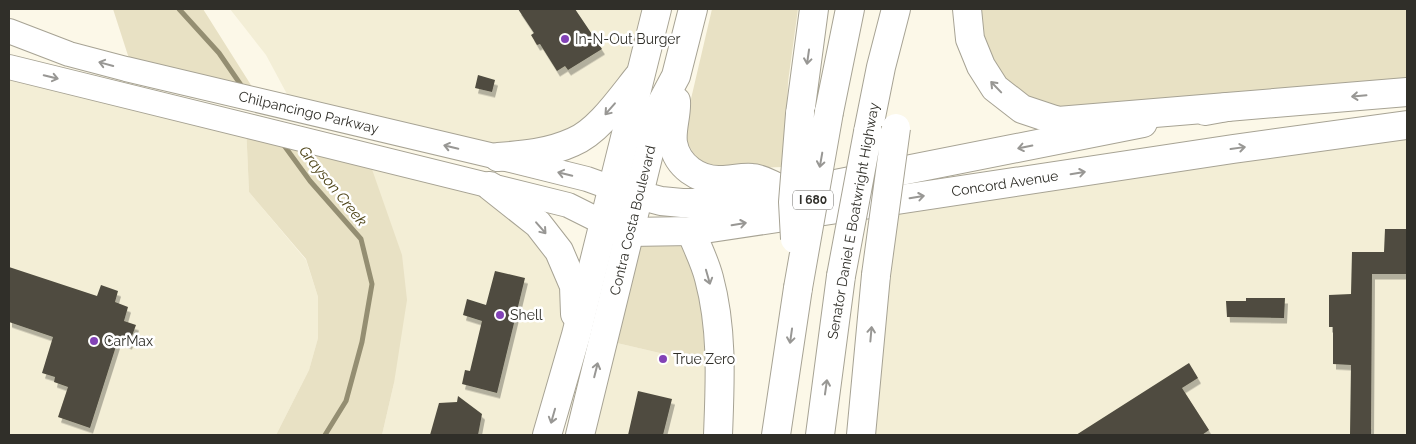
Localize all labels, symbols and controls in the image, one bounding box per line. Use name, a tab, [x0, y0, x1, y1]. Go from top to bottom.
place label: In-N-Out Burger	[575, 31, 681, 47]
marker: In-N-Out Burger	[559, 33, 571, 45]
one-way arrow	[802, 49, 812, 65]
one-way arrow	[98, 58, 114, 68]
one-way arrow	[43, 73, 59, 83]
one-way arrow	[990, 81, 1002, 94]
street label: Chilpancingo Parkway	[237, 88, 381, 137]
one-way arrow	[1351, 91, 1367, 100]
street label: Senator Daniel E Boatwright Highway	[824, 101, 882, 341]
one-way arrow	[605, 103, 616, 116]
water label: Grayson Creek	[295, 142, 371, 230]
one-way arrow	[443, 142, 459, 151]
one-way arrow	[1017, 142, 1033, 152]
one-way arrow	[1230, 143, 1246, 153]
street label: Contra Costa Boulevard	[606, 144, 659, 297]
one-way arrow	[815, 152, 825, 168]
one-way arrow	[1069, 167, 1085, 177]
street label: Concord Avenue	[950, 168, 1059, 199]
one-way arrow	[558, 169, 574, 178]
road number: I 680	[793, 190, 833, 210]
one-way arrow	[909, 192, 925, 202]
one-way arrow	[731, 219, 747, 229]
one-way arrow	[535, 222, 546, 235]
one-way arrow	[703, 269, 713, 285]
place label: Shell	[510, 307, 543, 323]
marker: Shell	[494, 309, 506, 321]
one-way arrow	[866, 327, 876, 343]
one-way arrow	[785, 328, 795, 344]
place label: CarMax	[104, 333, 153, 349]
marker: CarMax	[88, 335, 100, 347]
place label: True Zero	[673, 351, 735, 367]
marker: True Zero	[657, 353, 669, 365]
one-way arrow	[592, 362, 601, 378]
one-way arrow	[822, 379, 832, 395]
one-way arrow	[548, 407, 557, 423]

